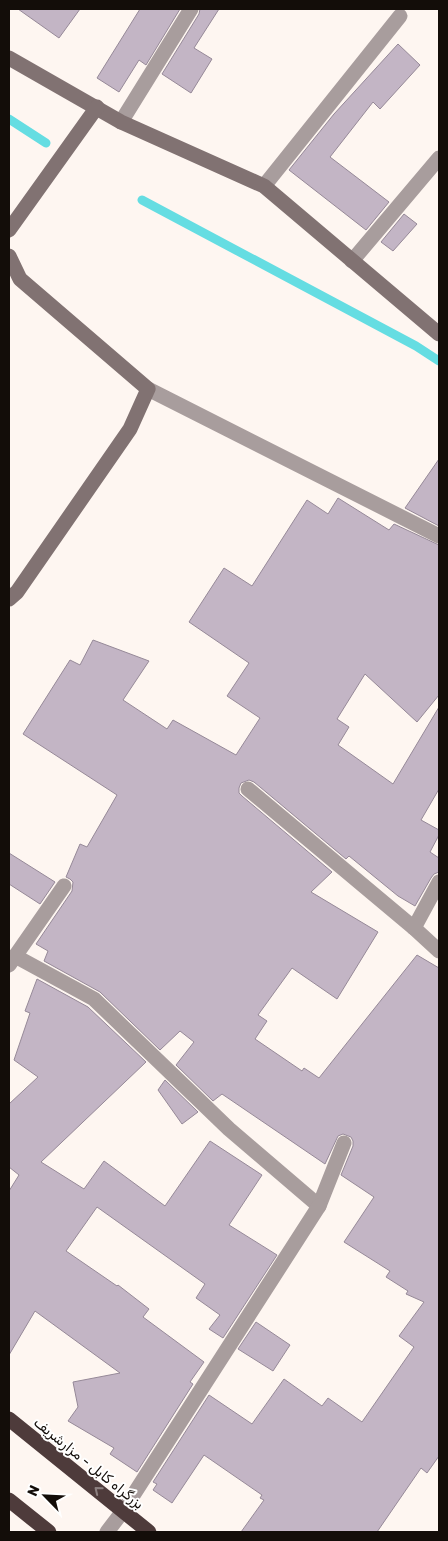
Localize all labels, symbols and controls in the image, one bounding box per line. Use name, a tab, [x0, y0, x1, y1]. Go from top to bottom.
street label: بزرگراه کابل - مزارشریف	[30, 1414, 147, 1513]
north arrow	[20, 1471, 70, 1521]
text: N	[24, 1483, 43, 1499]
one-way arrow	[95, 1488, 104, 1496]

